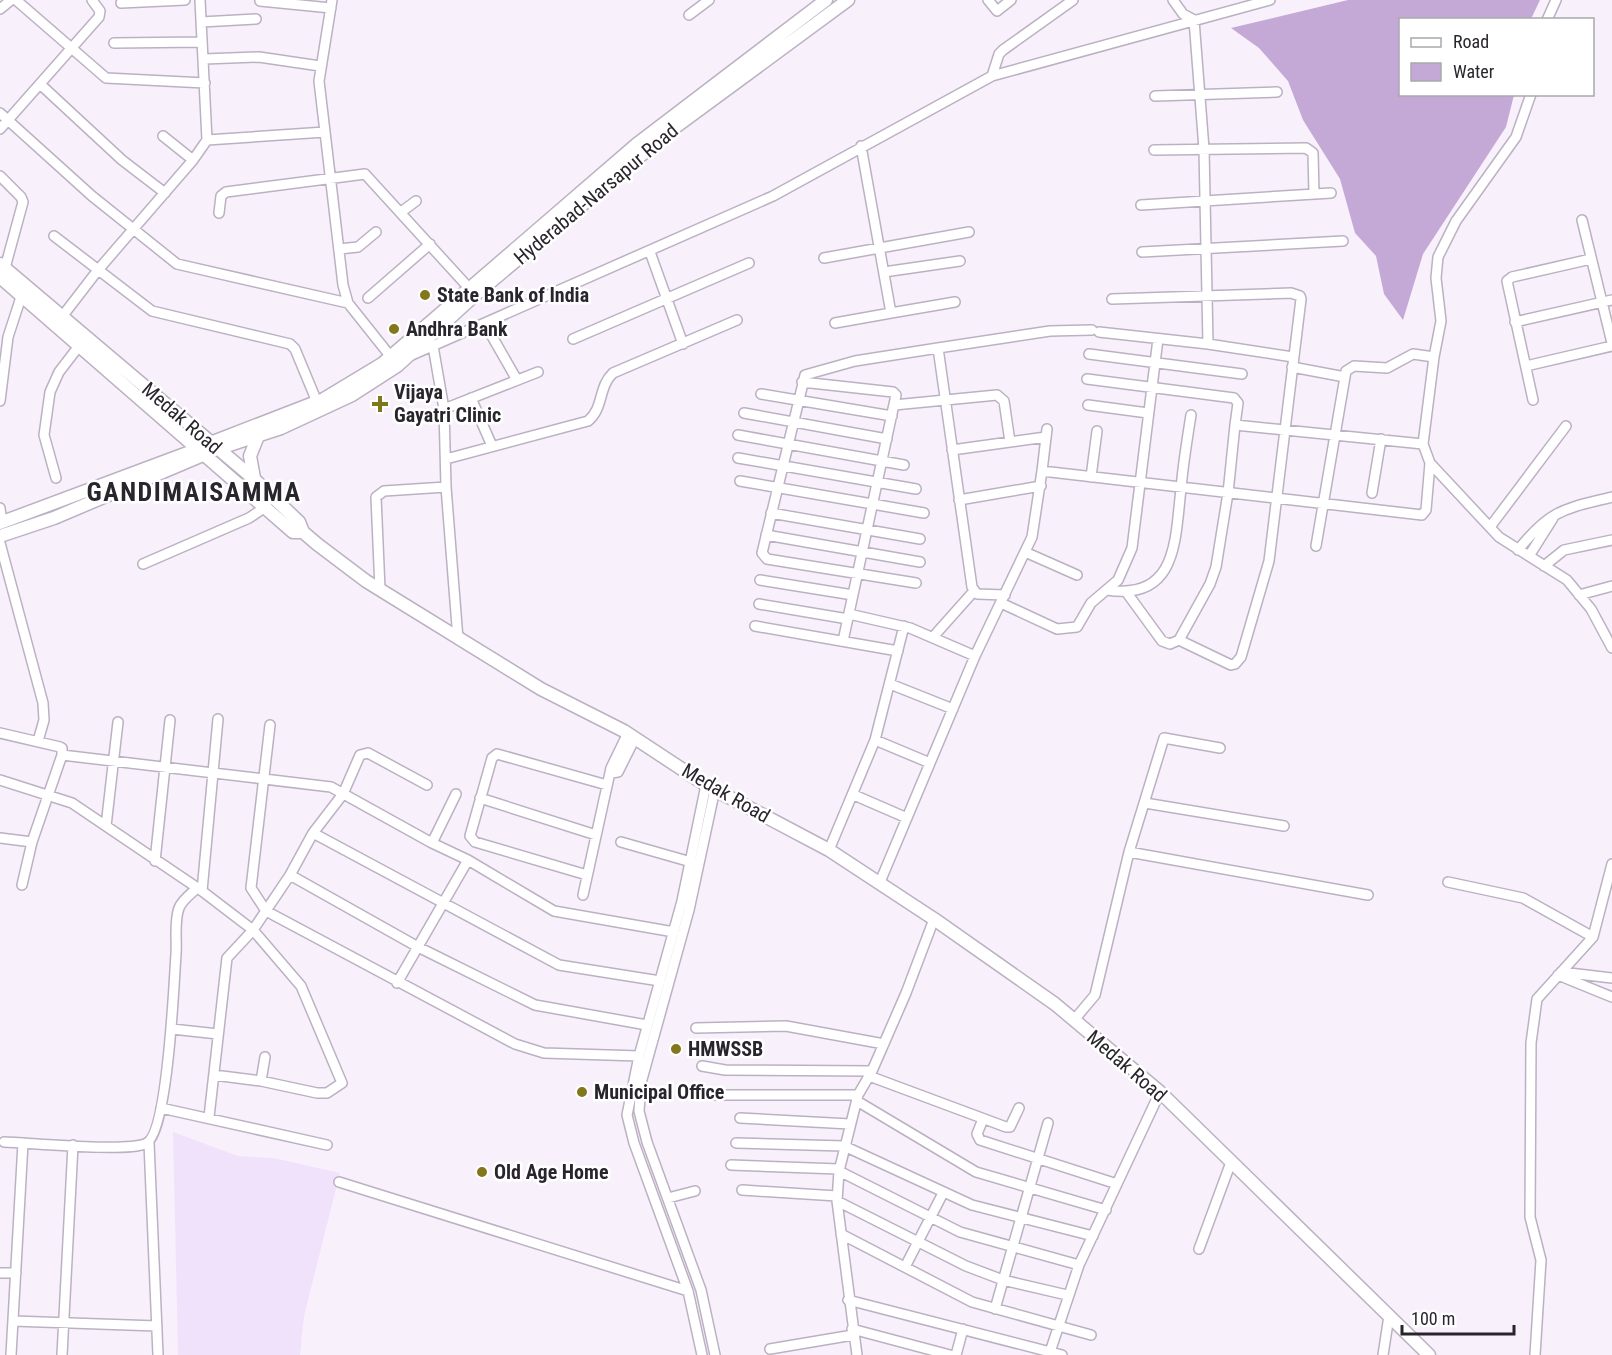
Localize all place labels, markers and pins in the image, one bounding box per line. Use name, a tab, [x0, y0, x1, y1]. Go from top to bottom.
place label: State Bank of India	[437, 283, 589, 307]
marker: State Bank of India	[418, 288, 432, 302]
place label: Andhra Bank	[406, 317, 508, 341]
marker: Andhra Bank	[387, 322, 401, 336]
place label: Vijaya Gayatri Clinic	[394, 380, 501, 427]
marker: Vijaya Gayatri Clinic	[371, 395, 389, 413]
place label: HMWSSB	[688, 1037, 763, 1061]
marker: HMWSSB	[669, 1042, 683, 1056]
place label: Municipal Office	[594, 1080, 724, 1104]
marker: Municipal Office	[575, 1085, 589, 1099]
place label: Old Age Home	[494, 1160, 608, 1184]
marker: Old Age Home	[475, 1165, 489, 1179]

